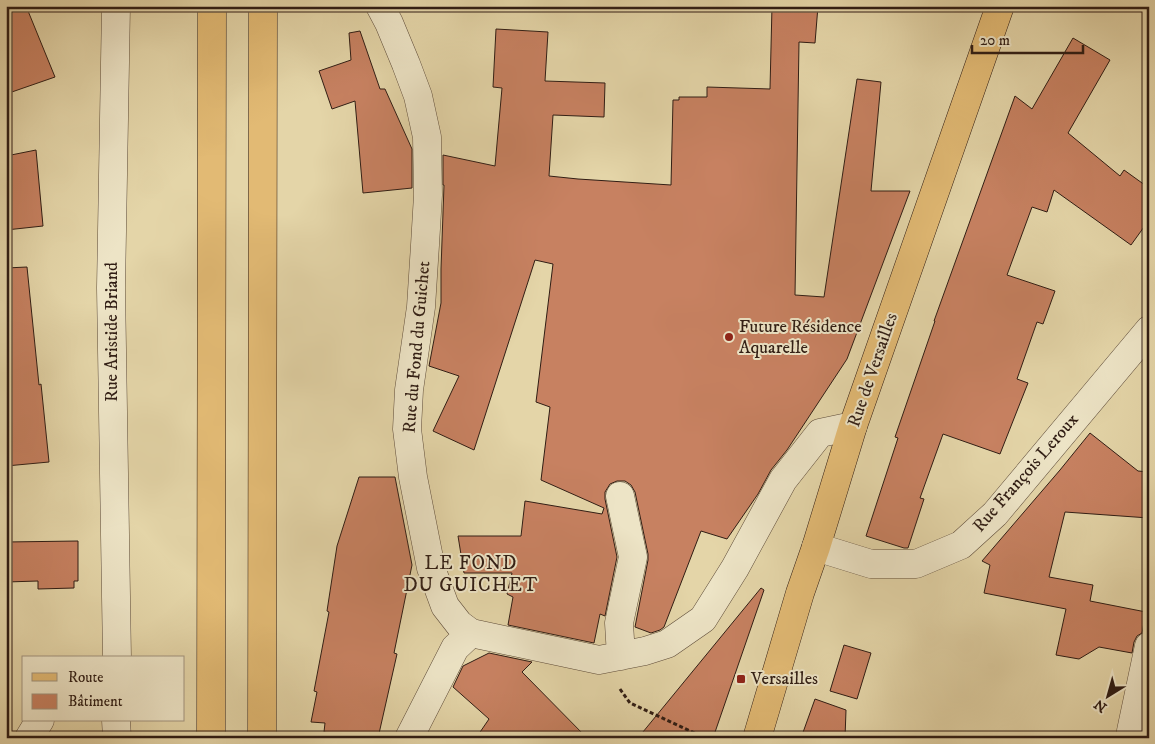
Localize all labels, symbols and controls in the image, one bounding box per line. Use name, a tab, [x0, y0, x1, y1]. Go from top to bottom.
scale bar	[972, 22, 1084, 54]
text: 20 m	[980, 31, 1010, 50]
street label: Rue du Fond du Guichet	[399, 260, 436, 434]
street label: Rue Aristide Briand	[101, 262, 123, 402]
street label: Rue de Versailles	[843, 310, 903, 430]
place label: Future Résidence Aquarelle	[739, 316, 862, 359]
marker: Future Résidence Aquarelle	[723, 331, 735, 343]
street label: Rue François Leroux	[968, 409, 1084, 537]
district label: LE FOND DU GUICHET	[404, 552, 538, 597]
legend	[22, 656, 185, 722]
text: Route	[68, 668, 103, 687]
place label: Versailles	[750, 668, 818, 690]
north arrow	[1082, 672, 1132, 722]
marker: Versailles	[735, 673, 747, 685]
text: Bâtiment	[68, 692, 123, 711]
text: N	[1090, 695, 1111, 716]

